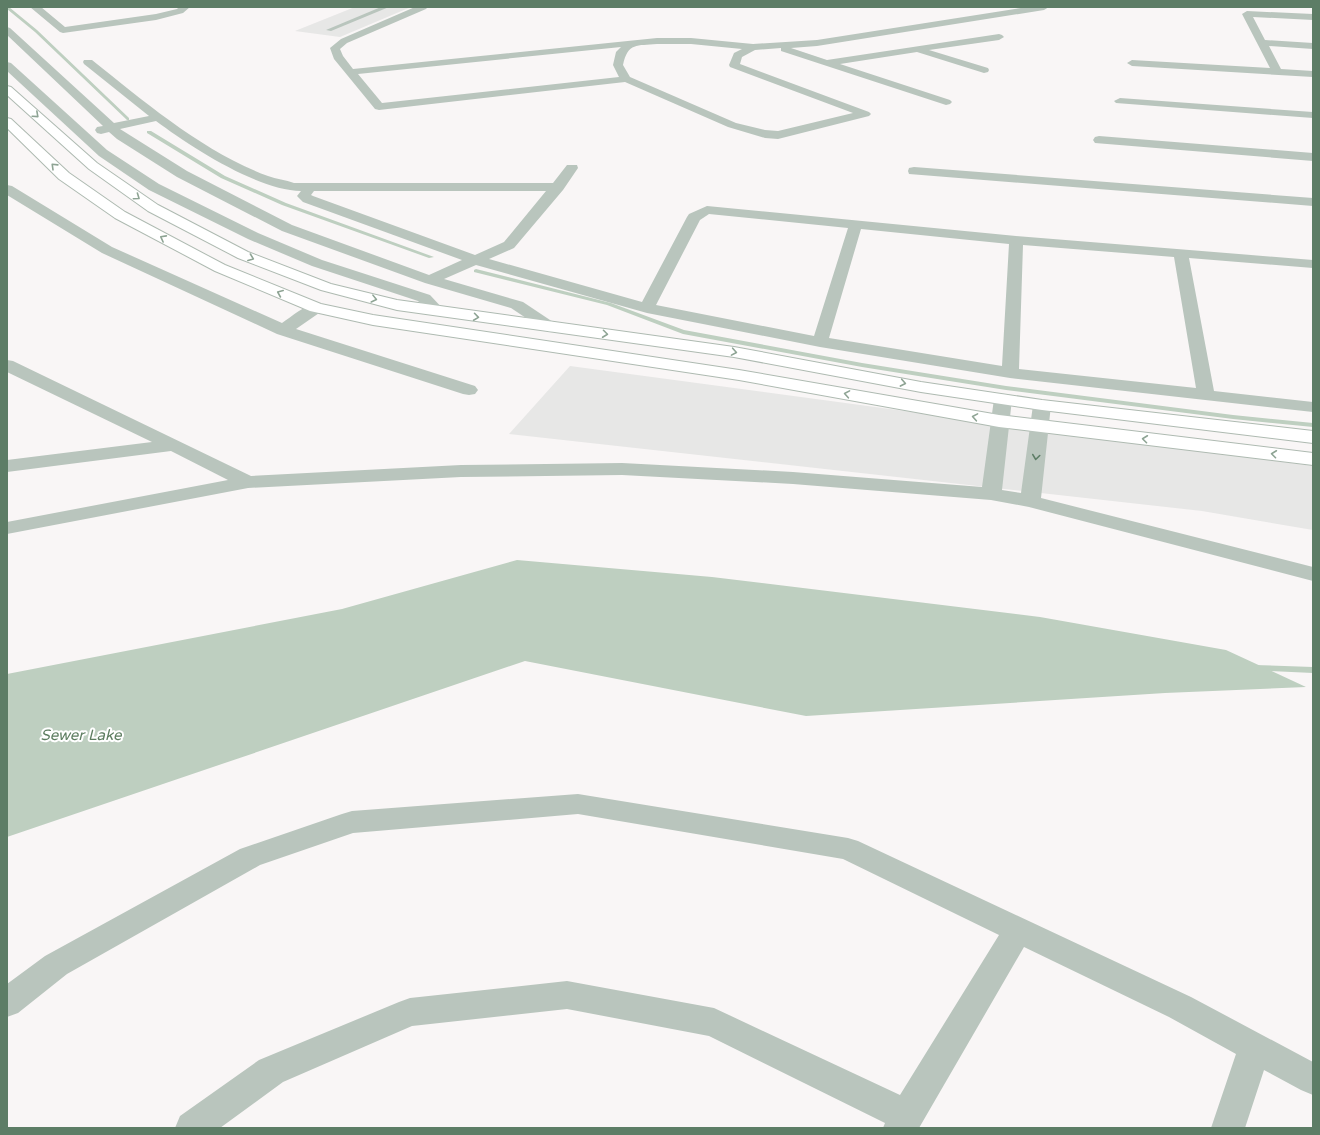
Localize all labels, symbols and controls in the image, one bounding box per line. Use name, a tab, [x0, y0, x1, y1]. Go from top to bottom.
one-way arrow	[31, 110, 39, 118]
one-way arrow	[51, 164, 59, 171]
one-way arrow	[132, 192, 139, 199]
one-way arrow	[159, 235, 167, 243]
one-way arrow	[248, 253, 255, 261]
one-way arrow	[277, 290, 285, 298]
one-way arrow	[370, 294, 377, 303]
one-way arrow	[473, 312, 479, 321]
one-way arrow	[602, 329, 608, 338]
one-way arrow	[731, 347, 737, 356]
one-way arrow	[900, 379, 906, 387]
one-way arrow	[844, 391, 850, 399]
one-way arrow	[972, 413, 978, 422]
one-way arrow	[1142, 435, 1148, 444]
one-way arrow	[1271, 450, 1277, 459]
one-way arrow	[1032, 454, 1041, 461]
water label: Sewer Lake	[40, 726, 123, 744]

